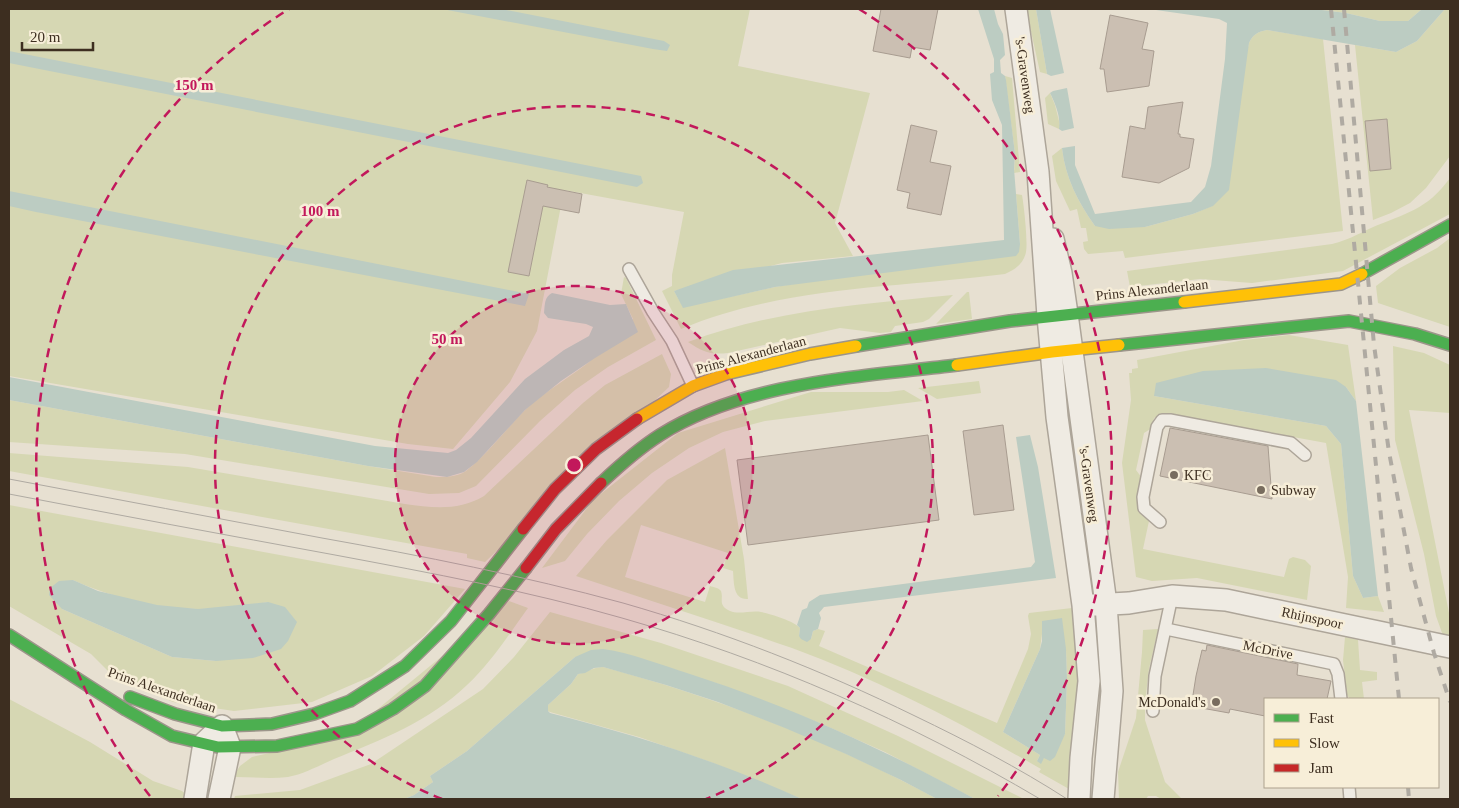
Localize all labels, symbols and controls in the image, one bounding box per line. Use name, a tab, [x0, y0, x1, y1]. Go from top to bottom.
scale bar	[22, 20, 94, 52]
text: 20 m	[30, 29, 61, 45]
street label: 's-Gravenweg	[1012, 36, 1038, 114]
text: 150 m	[175, 77, 214, 93]
text: 100 m	[301, 203, 340, 219]
street label: Prins Alexanderlaan	[1095, 277, 1209, 303]
text: 50 m	[431, 331, 463, 347]
street label: Prins Alexanderlaan	[694, 333, 808, 377]
street label: 's-Gravenweg	[1076, 445, 1102, 523]
centre of rings	[565, 456, 583, 474]
place label: KFC	[1184, 468, 1211, 483]
marker: KFC	[1168, 469, 1180, 481]
place label: Subway	[1271, 483, 1316, 498]
marker: Subway	[1255, 484, 1267, 496]
street label: Rhijnspoor	[1280, 604, 1344, 632]
street label: McDrive	[1242, 638, 1294, 662]
street label: Prins Alexanderlaan	[106, 664, 218, 716]
place label: McDonald's	[1138, 695, 1206, 710]
marker: McDonald's	[1210, 696, 1222, 708]
legend	[1264, 698, 1439, 788]
text: Fast	[1309, 710, 1335, 726]
text: Slow	[1309, 735, 1340, 751]
text: Jam	[1309, 760, 1333, 776]

